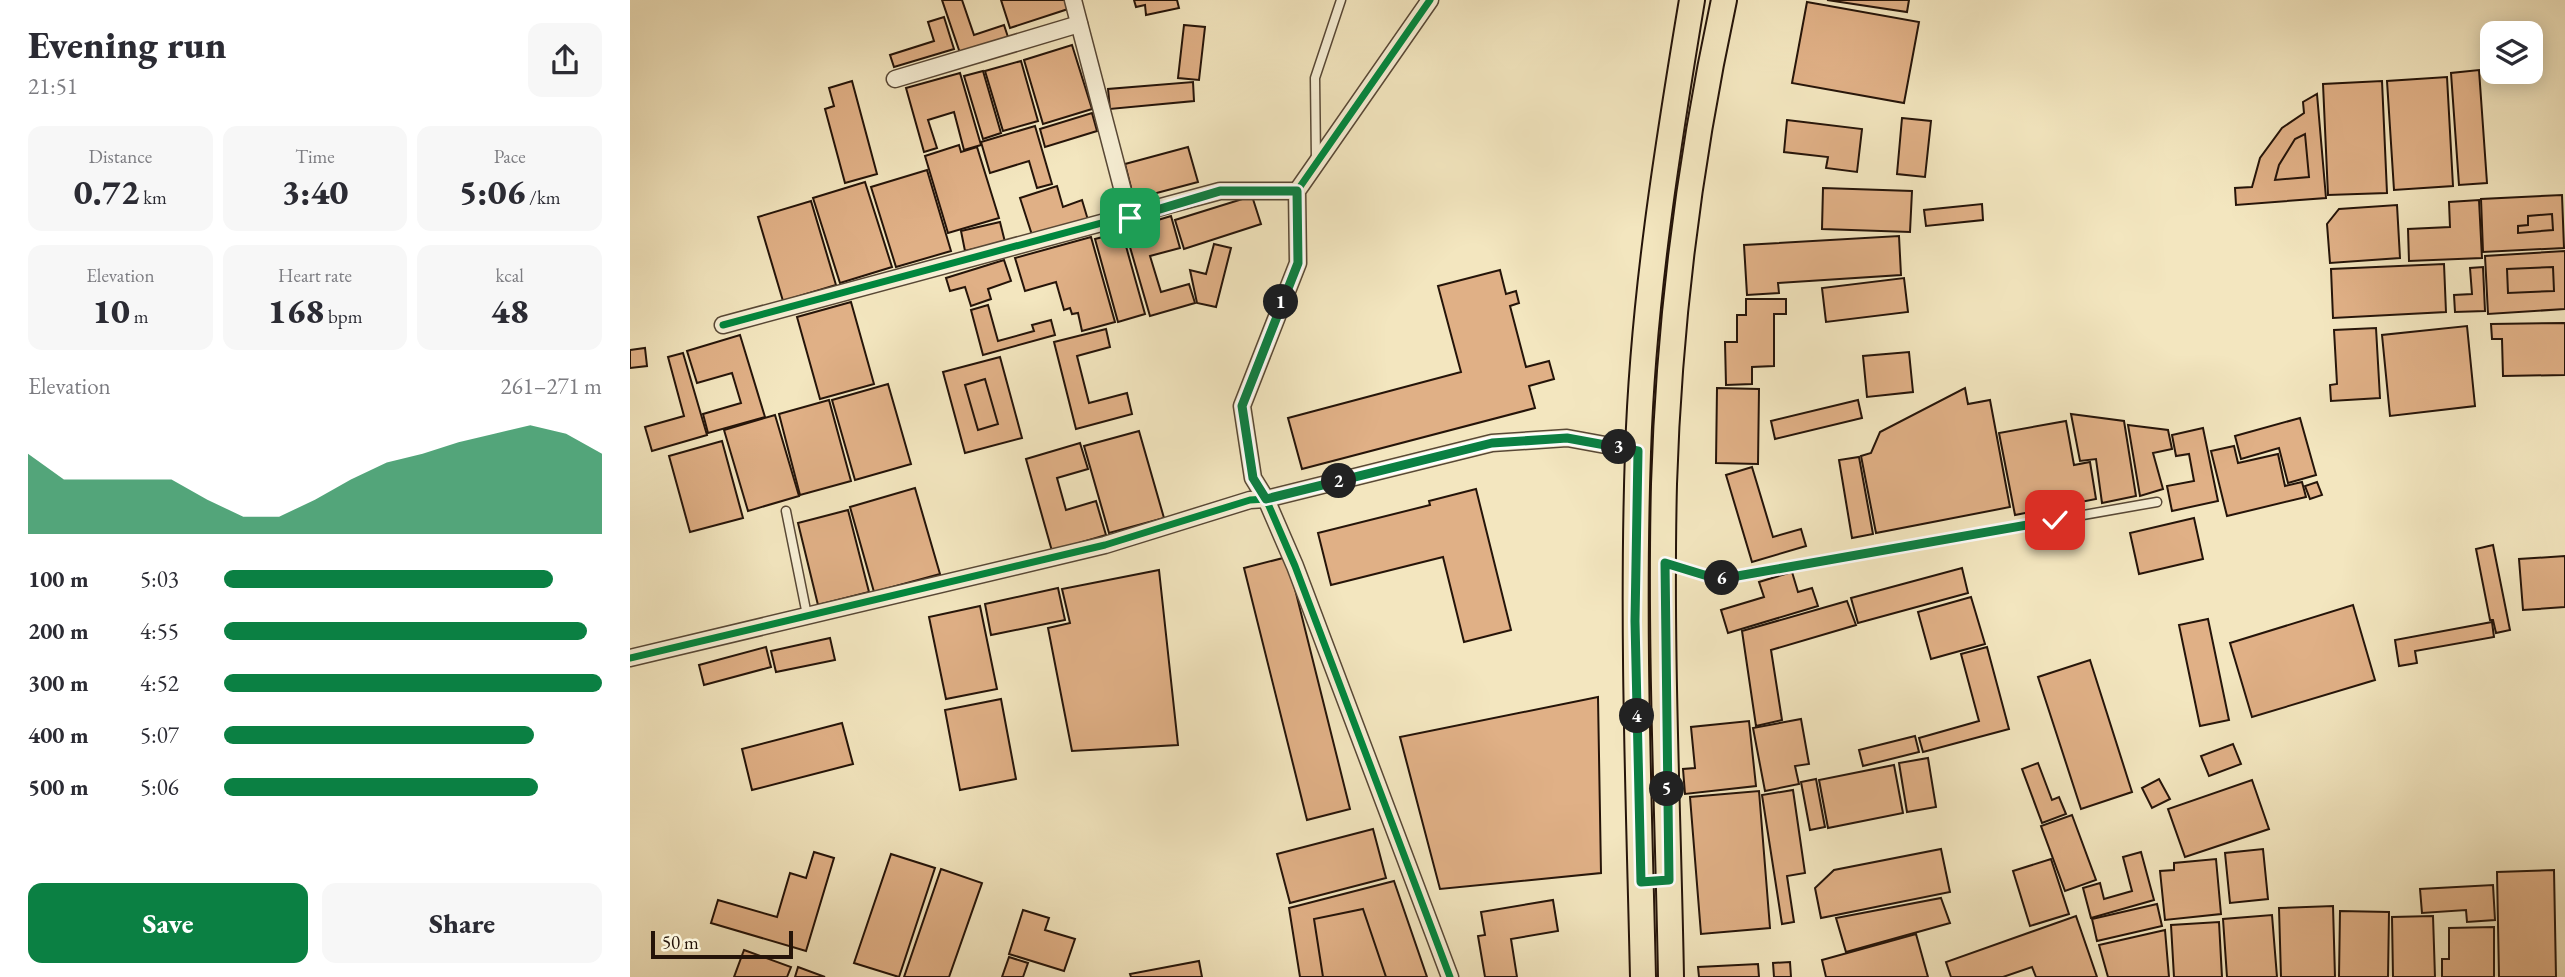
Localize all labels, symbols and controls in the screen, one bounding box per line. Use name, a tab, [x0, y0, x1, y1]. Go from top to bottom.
text: Evening run	[28, 20, 226, 69]
map controls	[2480, 21, 2543, 84]
button: layers	[2480, 21, 2543, 84]
button: share	[528, 23, 602, 97]
text: 21:51	[28, 71, 78, 101]
text: Distance	[89, 144, 152, 169]
text: Time	[295, 144, 335, 169]
text: Pace	[494, 144, 526, 169]
text: 0.72	[74, 169, 139, 214]
text: 3:40	[282, 169, 348, 214]
text: 5:06	[459, 169, 526, 214]
text: km	[139, 185, 167, 210]
text: /km	[526, 185, 561, 210]
pin	[1100, 188, 1160, 248]
icon: arrive	[1111, 199, 1149, 237]
text: Elevation	[86, 263, 155, 288]
text: Heart rate	[278, 263, 352, 288]
text: kcal	[495, 263, 524, 288]
pin: 1	[1264, 284, 1298, 320]
text: 10	[92, 288, 130, 333]
text: 168	[268, 288, 324, 333]
text: 48	[491, 288, 529, 333]
text: 1	[1275, 289, 1286, 314]
text: m	[130, 304, 149, 329]
text: bpm	[324, 304, 362, 329]
text: Elevation	[28, 371, 111, 401]
text: 261–271 m	[501, 371, 602, 401]
pin: 3	[1602, 430, 1636, 464]
text: 3	[1613, 434, 1624, 459]
pin: 2	[1322, 463, 1356, 498]
text: 2	[1333, 468, 1344, 493]
pin	[2025, 490, 2085, 550]
icon: check	[2036, 501, 2074, 539]
pin: 6	[1704, 560, 1740, 596]
text: 100 m	[28, 564, 89, 594]
text: 5:03	[140, 564, 179, 594]
text: 6	[1716, 565, 1727, 590]
text: 200 m	[28, 616, 89, 646]
text: 4:55	[140, 616, 179, 646]
text: 300 m	[28, 668, 89, 698]
text: 4:52	[140, 668, 179, 698]
pin: 4	[1620, 698, 1654, 734]
text: 4	[1631, 703, 1642, 728]
text: 400 m	[28, 720, 89, 750]
text: 5:07	[140, 720, 179, 750]
text: 500 m	[28, 772, 89, 802]
text: 5:06	[140, 772, 179, 802]
pin: 5	[1650, 772, 1684, 806]
text: 5	[1661, 776, 1672, 801]
button: Save	[28, 883, 308, 963]
button: Share	[322, 883, 602, 963]
scale bar	[651, 928, 793, 960]
text: 50 m	[662, 930, 699, 955]

